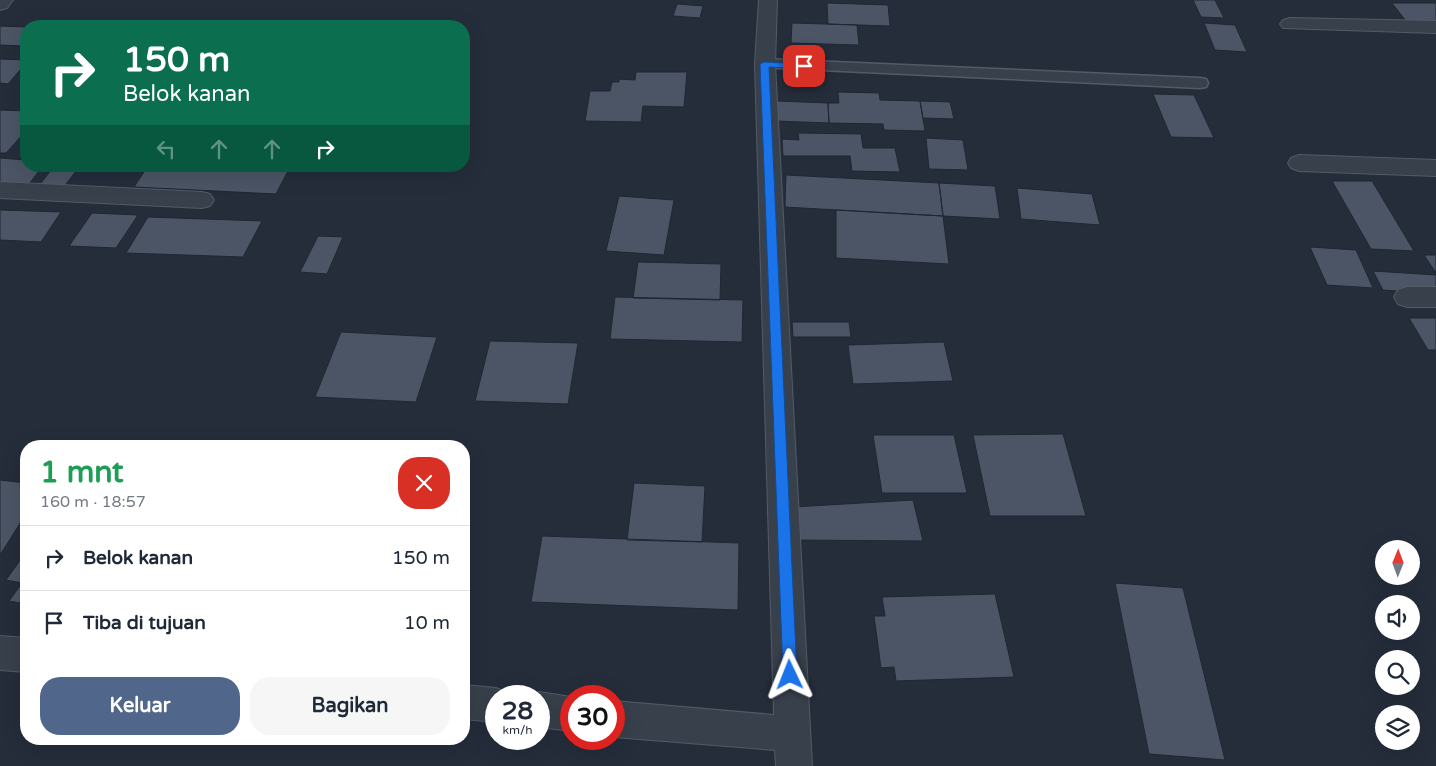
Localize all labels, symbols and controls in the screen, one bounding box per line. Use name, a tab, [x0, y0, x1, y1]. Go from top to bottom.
text: 150 m	[123, 39, 230, 81]
icon: right	[40, 40, 105, 105]
pin	[783, 45, 825, 87]
icon: arrive	[790, 52, 818, 80]
text: Belok kanan	[123, 81, 250, 107]
icon: left	[152, 135, 180, 163]
icon: ahead	[205, 135, 233, 163]
icon: ahead	[258, 135, 286, 163]
icon: right	[311, 135, 339, 163]
text: 1 mnt	[40, 454, 124, 491]
button: close	[398, 457, 450, 509]
text: 160 m · 18:57	[40, 492, 146, 512]
north arrow	[1375, 540, 1420, 585]
map controls	[1375, 540, 1420, 750]
icon: right	[40, 544, 68, 572]
text: Belok kanan	[83, 547, 193, 569]
text: 150 m	[392, 547, 450, 569]
button: sound	[1375, 595, 1420, 640]
icon: arrive	[40, 609, 68, 637]
text: Tiba di tujuan	[83, 612, 206, 634]
text: 10 m	[404, 612, 450, 634]
position arrow	[763, 648, 815, 700]
button: search	[1375, 650, 1420, 695]
button: Keluar	[40, 677, 240, 735]
button: Bagikan	[250, 677, 450, 735]
speed limit sign: 30	[560, 685, 625, 750]
text: 28	[502, 696, 533, 726]
button: layers	[1375, 705, 1420, 750]
text: km/h	[502, 723, 533, 737]

